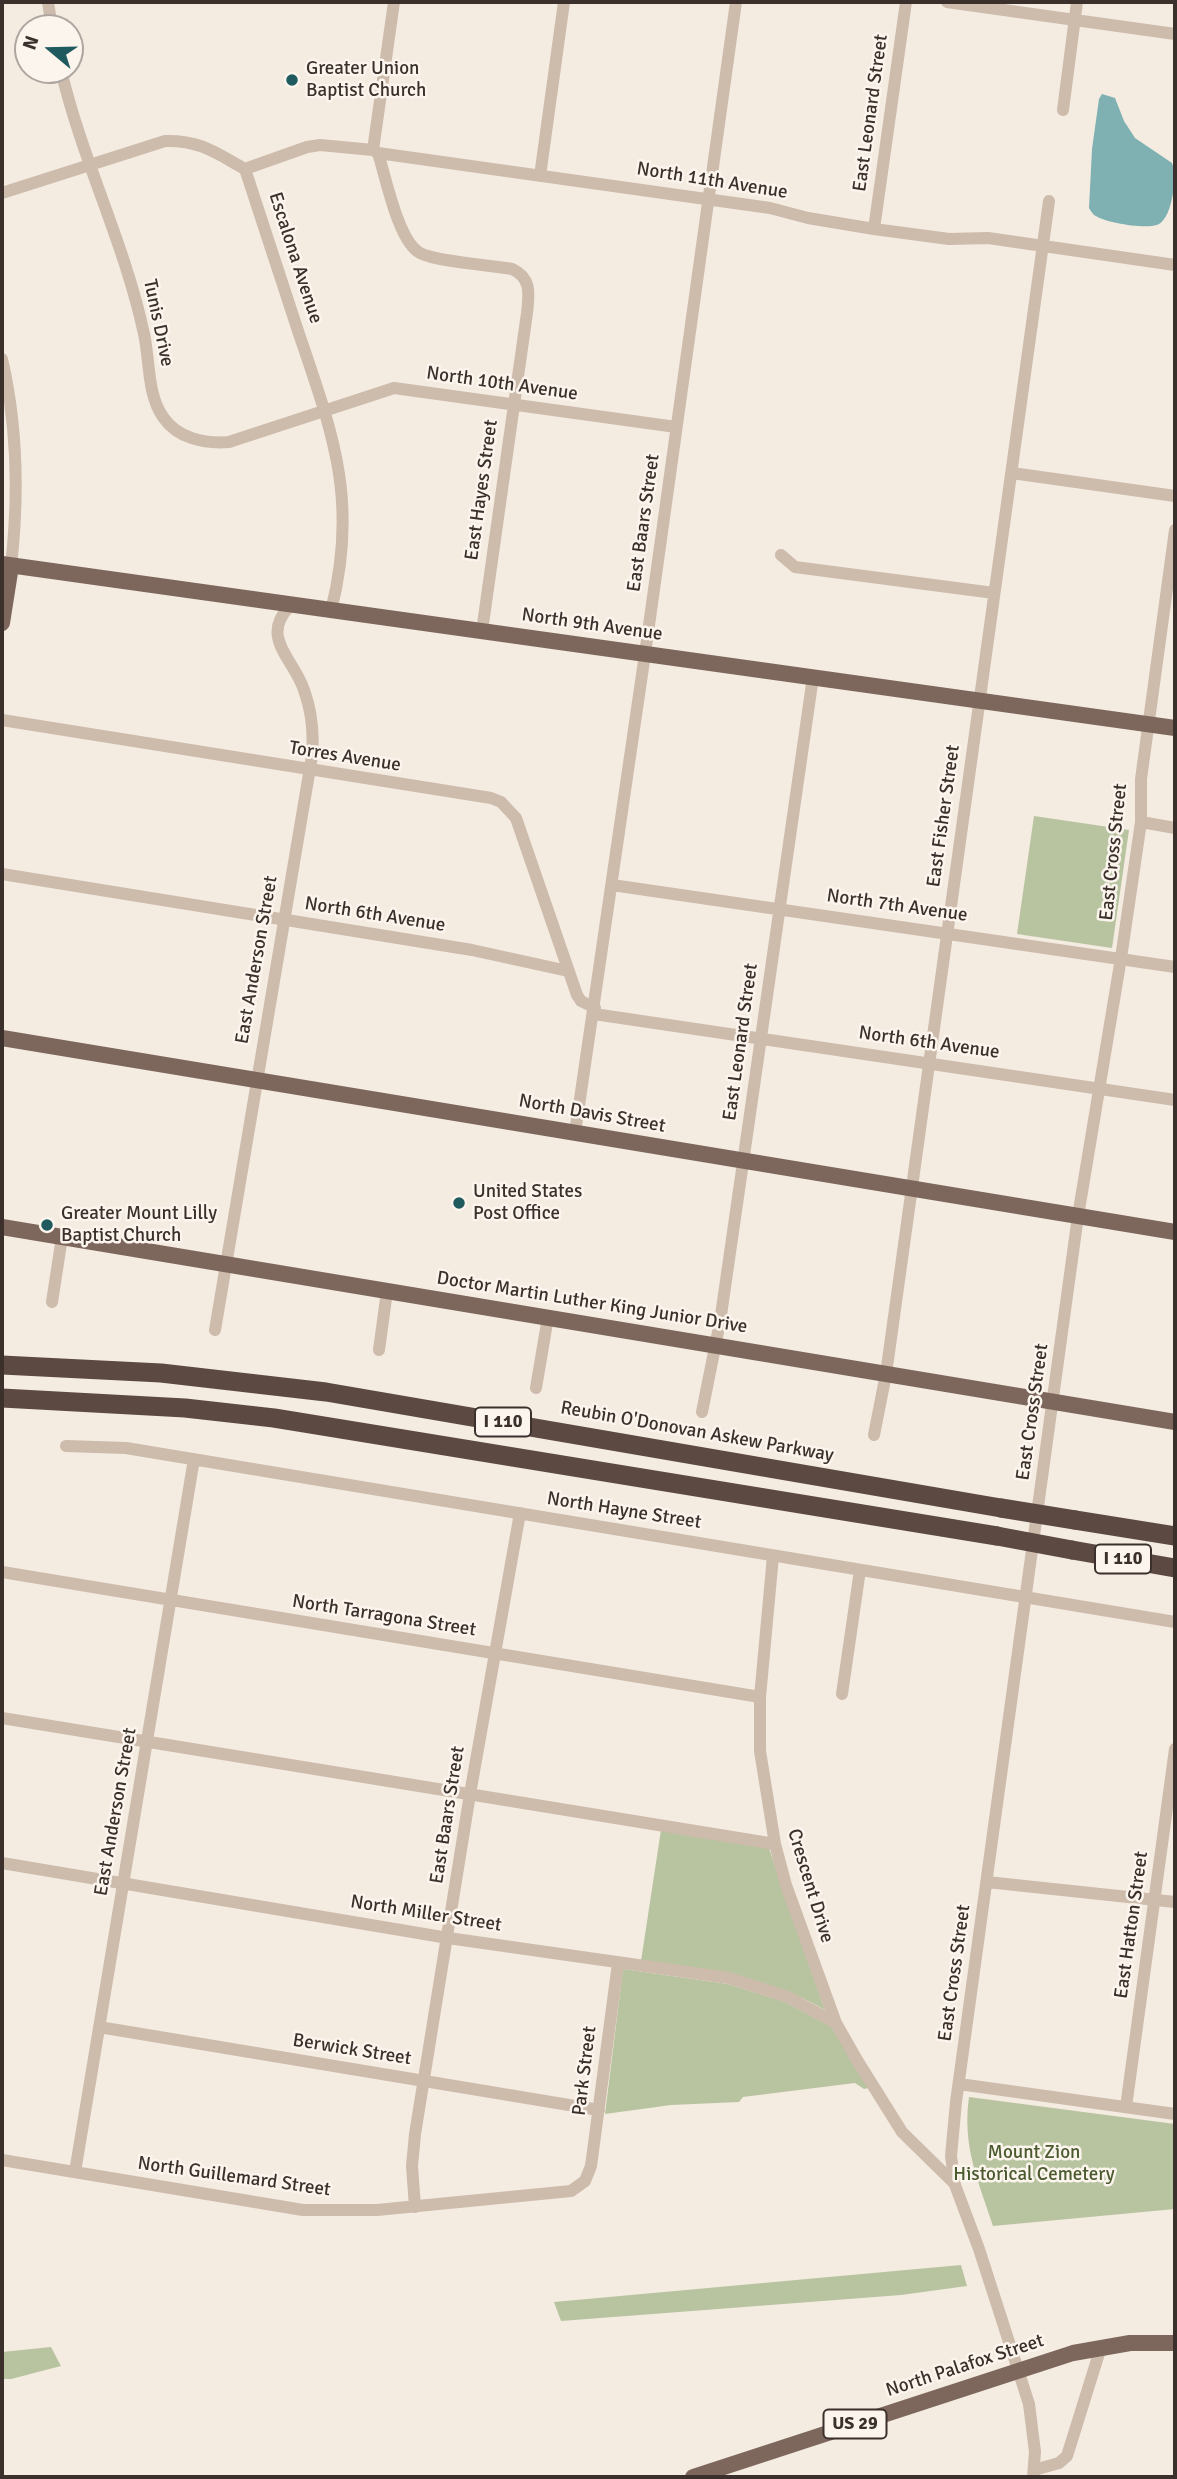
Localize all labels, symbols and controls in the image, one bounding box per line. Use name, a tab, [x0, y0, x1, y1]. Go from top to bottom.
north arrow	[14, 14, 84, 84]
text: N	[18, 33, 45, 53]
street label: East Leonard Street	[849, 33, 893, 193]
place label: Greater Union Baptist Church	[306, 58, 426, 102]
marker: Greater Union Baptist Church	[284, 72, 300, 88]
street label: North 11th Avenue	[635, 158, 789, 204]
street label: Escalona Avenue	[263, 190, 327, 326]
street label: Tunis Drive	[138, 277, 178, 369]
street label: North 10th Avenue	[425, 362, 579, 406]
street label: East Hayes Street	[461, 418, 503, 562]
street label: East Baars Street	[623, 453, 665, 593]
street label: North 9th Avenue	[520, 604, 664, 646]
street label: Torres Avenue	[288, 737, 402, 777]
street label: East Fisher Street	[923, 743, 965, 889]
street label: East Cross Street	[1095, 782, 1133, 922]
street label: East Anderson Street	[231, 874, 283, 1046]
street label: North 7th Avenue	[825, 885, 969, 927]
street label: North 6th Avenue	[303, 893, 447, 937]
street label: East Leonard Street	[719, 962, 763, 1122]
street label: North 6th Avenue	[857, 1022, 1001, 1064]
street label: North Davis Street	[517, 1090, 667, 1138]
place label: United States Post Office	[473, 1181, 582, 1225]
marker: United States Post Office	[451, 1195, 467, 1211]
place label: Greater Mount Lilly Baptist Church	[61, 1203, 217, 1247]
marker: Greater Mount Lilly Baptist Church	[39, 1217, 55, 1233]
street label: Doctor Martin Luther King Junior Drive	[435, 1267, 749, 1339]
street label: East Cross Street	[1012, 1342, 1054, 1482]
street label: Reubin O'Donovan Askew Parkway	[559, 1397, 835, 1467]
road number: I 110	[475, 1408, 531, 1436]
street label: North Hayne Street	[545, 1488, 703, 1534]
road number: I 110	[1095, 1544, 1151, 1574]
street label: North Tarragona Street	[290, 1590, 478, 1642]
street label: East Anderson Street	[90, 1726, 142, 1898]
street label: East Baars Street	[426, 1745, 470, 1885]
street label: Crescent Drive	[782, 1826, 838, 1946]
street label: East Hatton Street	[1110, 1850, 1154, 2000]
street label: North Miller Street	[349, 1891, 503, 1937]
street label: East Cross Street	[934, 1903, 976, 2043]
street label: Park Street	[568, 2025, 602, 2117]
street label: Berwick Street	[291, 2029, 413, 2071]
park label: Mount Zion Historical Cemetery	[953, 2142, 1115, 2186]
street label: North Guillemard Street	[136, 2152, 332, 2202]
street label: North Palafox Street	[883, 2330, 1047, 2402]
road number: US 29	[824, 2410, 886, 2438]

